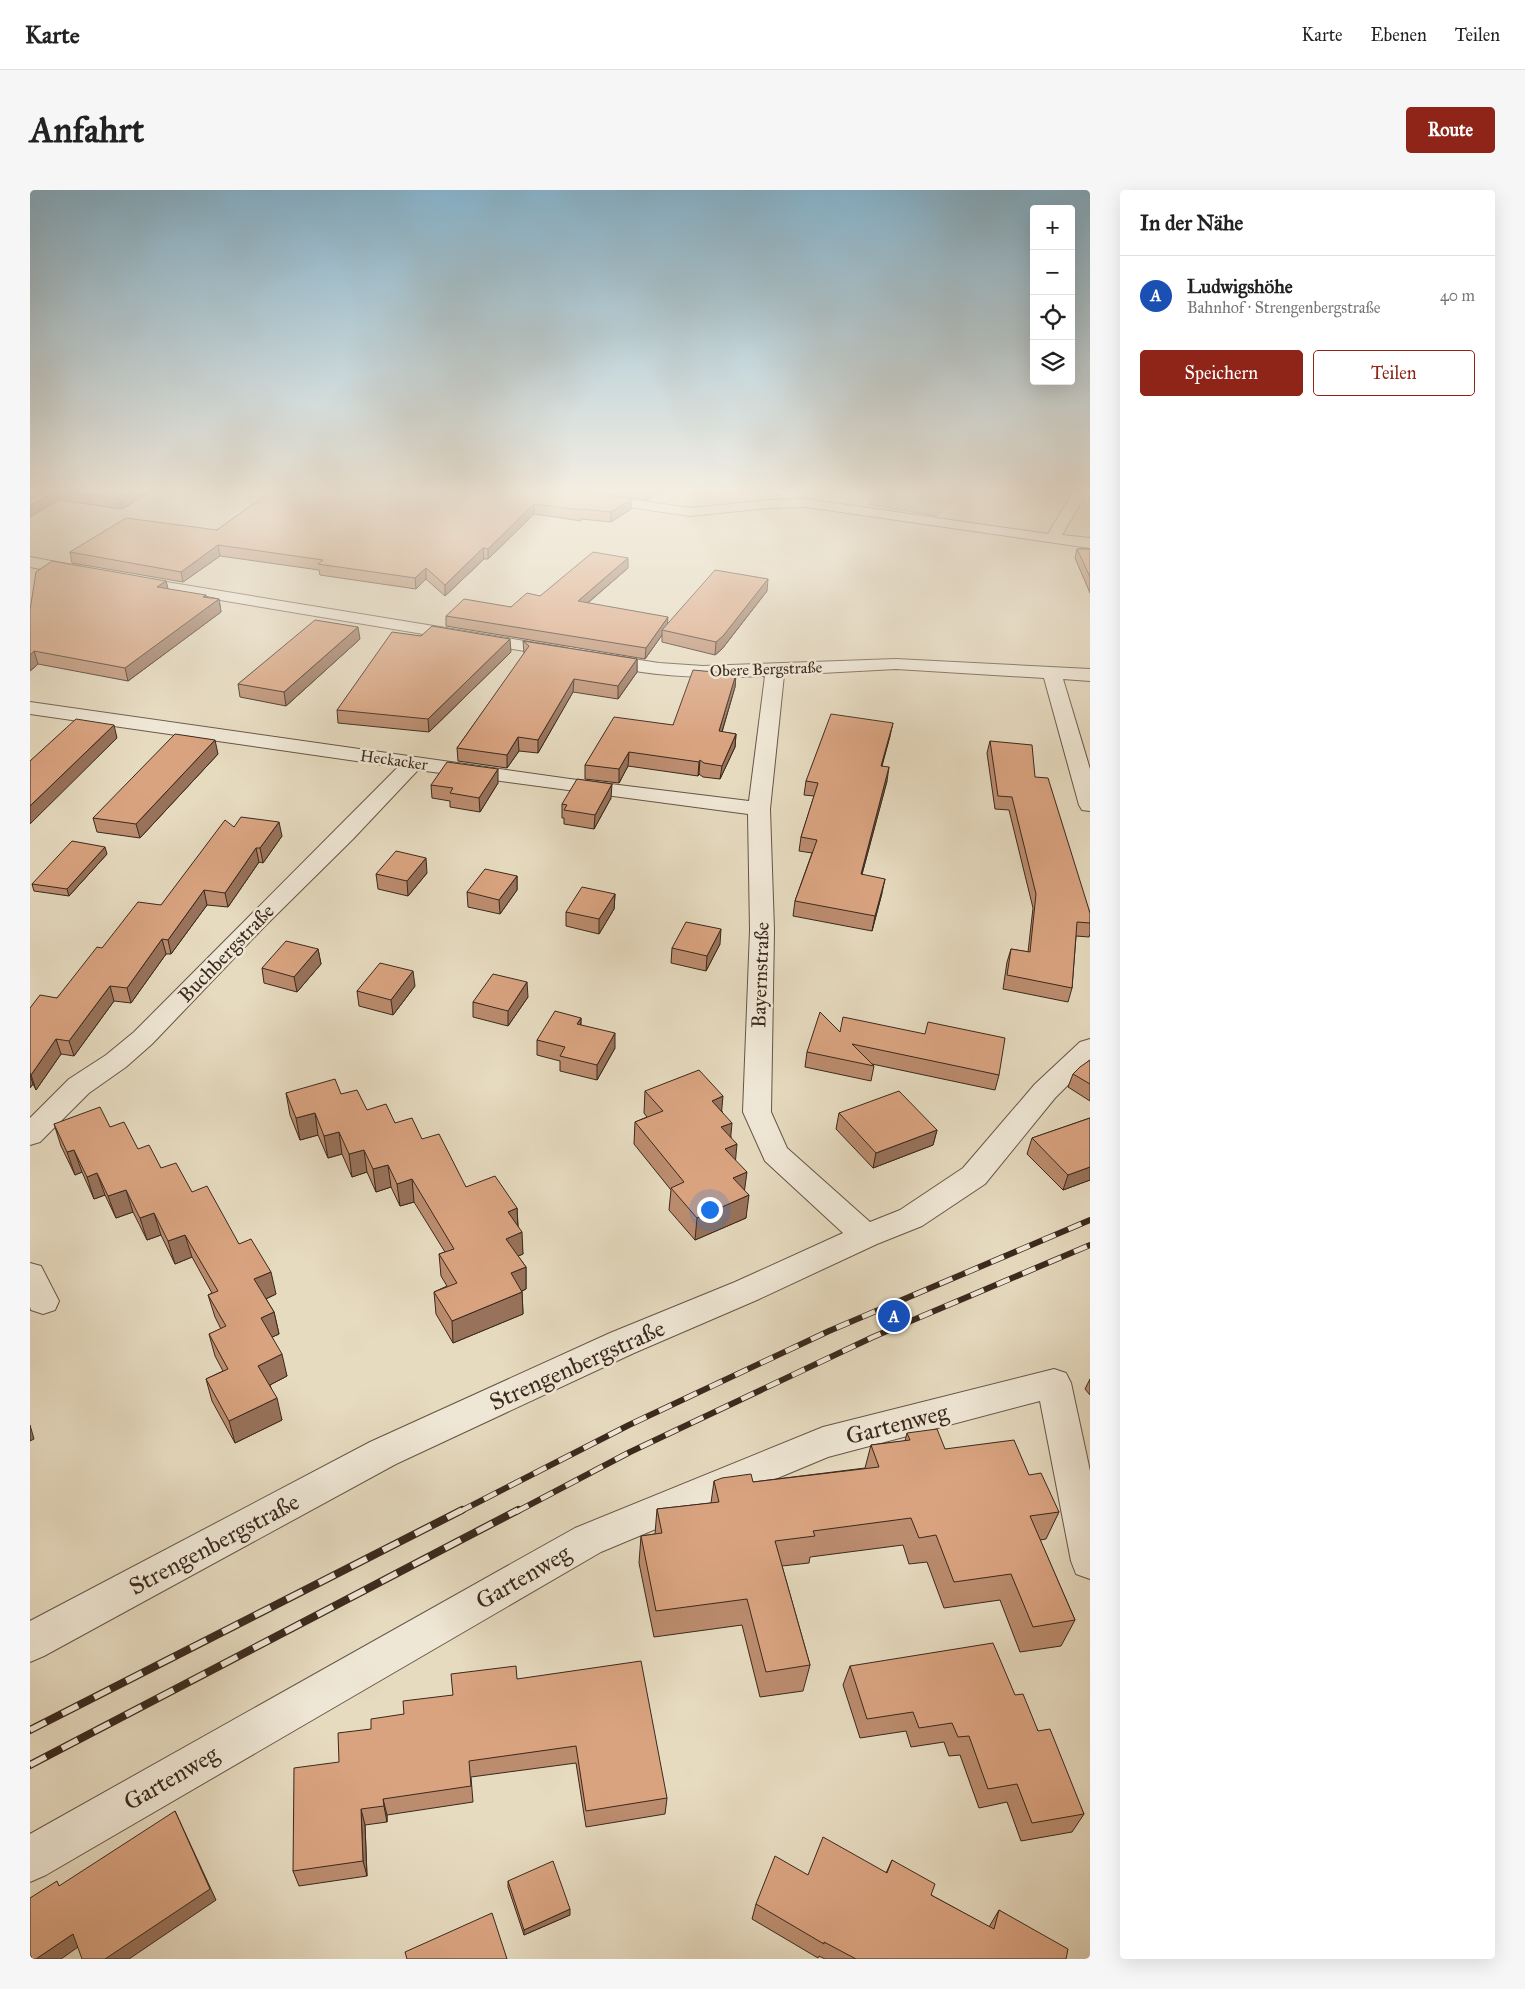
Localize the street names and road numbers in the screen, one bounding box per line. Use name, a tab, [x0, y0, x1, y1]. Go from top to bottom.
street label: Obere Bergstraße	[709, 658, 823, 681]
street label: Heckacker	[359, 746, 429, 774]
street label: Buchbergstraße	[173, 899, 280, 1008]
street label: Bayernstraße	[746, 921, 774, 1029]
street label: Strengenbergstraße	[485, 1313, 669, 1417]
street label: Gartenweg	[843, 1397, 952, 1451]
street label: Strengenbergstraße	[124, 1486, 304, 1602]
street label: Gartenweg	[470, 1537, 576, 1616]
street label: Gartenweg	[118, 1738, 224, 1817]

